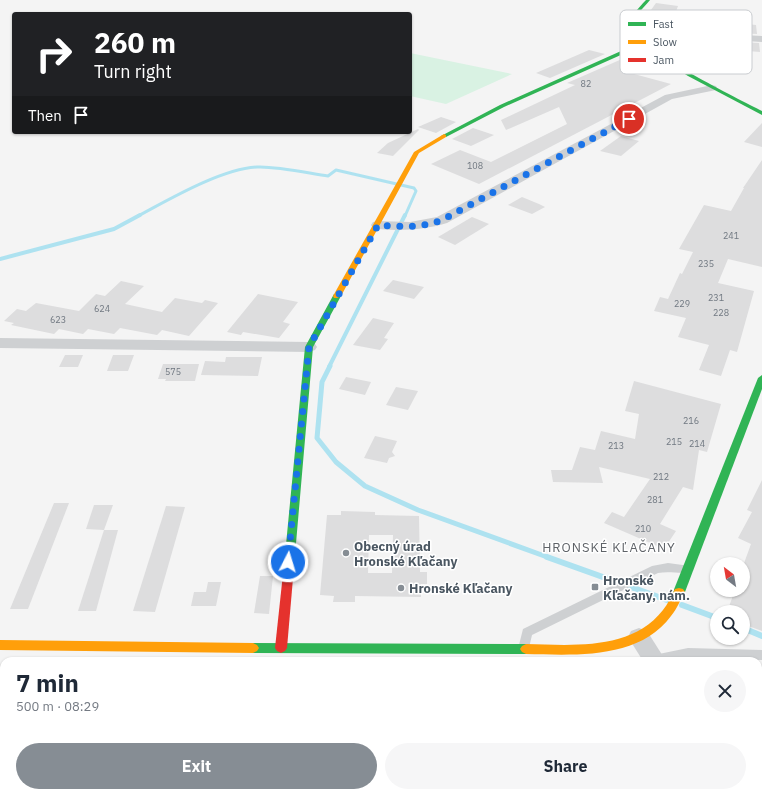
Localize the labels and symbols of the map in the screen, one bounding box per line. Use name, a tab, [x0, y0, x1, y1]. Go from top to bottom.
legend	[620, 10, 752, 74]
text: Fast	[653, 17, 674, 31]
text: Slow	[653, 35, 677, 49]
text: Jam	[653, 53, 674, 67]
house number: 82	[581, 78, 591, 89]
pin	[612, 102, 646, 136]
house number: 108	[467, 160, 483, 171]
house number: 241	[723, 230, 739, 241]
house number: 235	[698, 258, 714, 269]
house number: 231	[708, 292, 724, 303]
house number: 229	[674, 298, 690, 309]
house number: 624	[94, 303, 110, 314]
house number: 228	[713, 307, 729, 318]
house number: 623	[50, 314, 66, 325]
house number: 575	[165, 366, 181, 377]
house number: 216	[683, 415, 699, 426]
house number: 215	[666, 436, 682, 447]
house number: 214	[689, 438, 705, 449]
house number: 213	[608, 440, 624, 451]
house number: 212	[653, 471, 669, 482]
house number: 281	[647, 494, 663, 505]
house number: 210	[635, 523, 651, 534]
place label: Obecný úrad Hronské Kľačany	[354, 538, 458, 570]
district label: HRONSKÉ KĽAČANY	[542, 539, 676, 556]
position arrow	[267, 541, 309, 583]
marker: Obecný úrad Hronské Kľačany	[341, 548, 351, 558]
north arrow	[710, 557, 750, 597]
place label: Hronské Kľačany, nám.	[603, 572, 690, 604]
place label: Hronské Kľačany	[409, 580, 513, 597]
marker: Hronské Kľačany, nám.	[590, 582, 600, 592]
marker: Hronské Kľačany	[396, 583, 406, 593]

